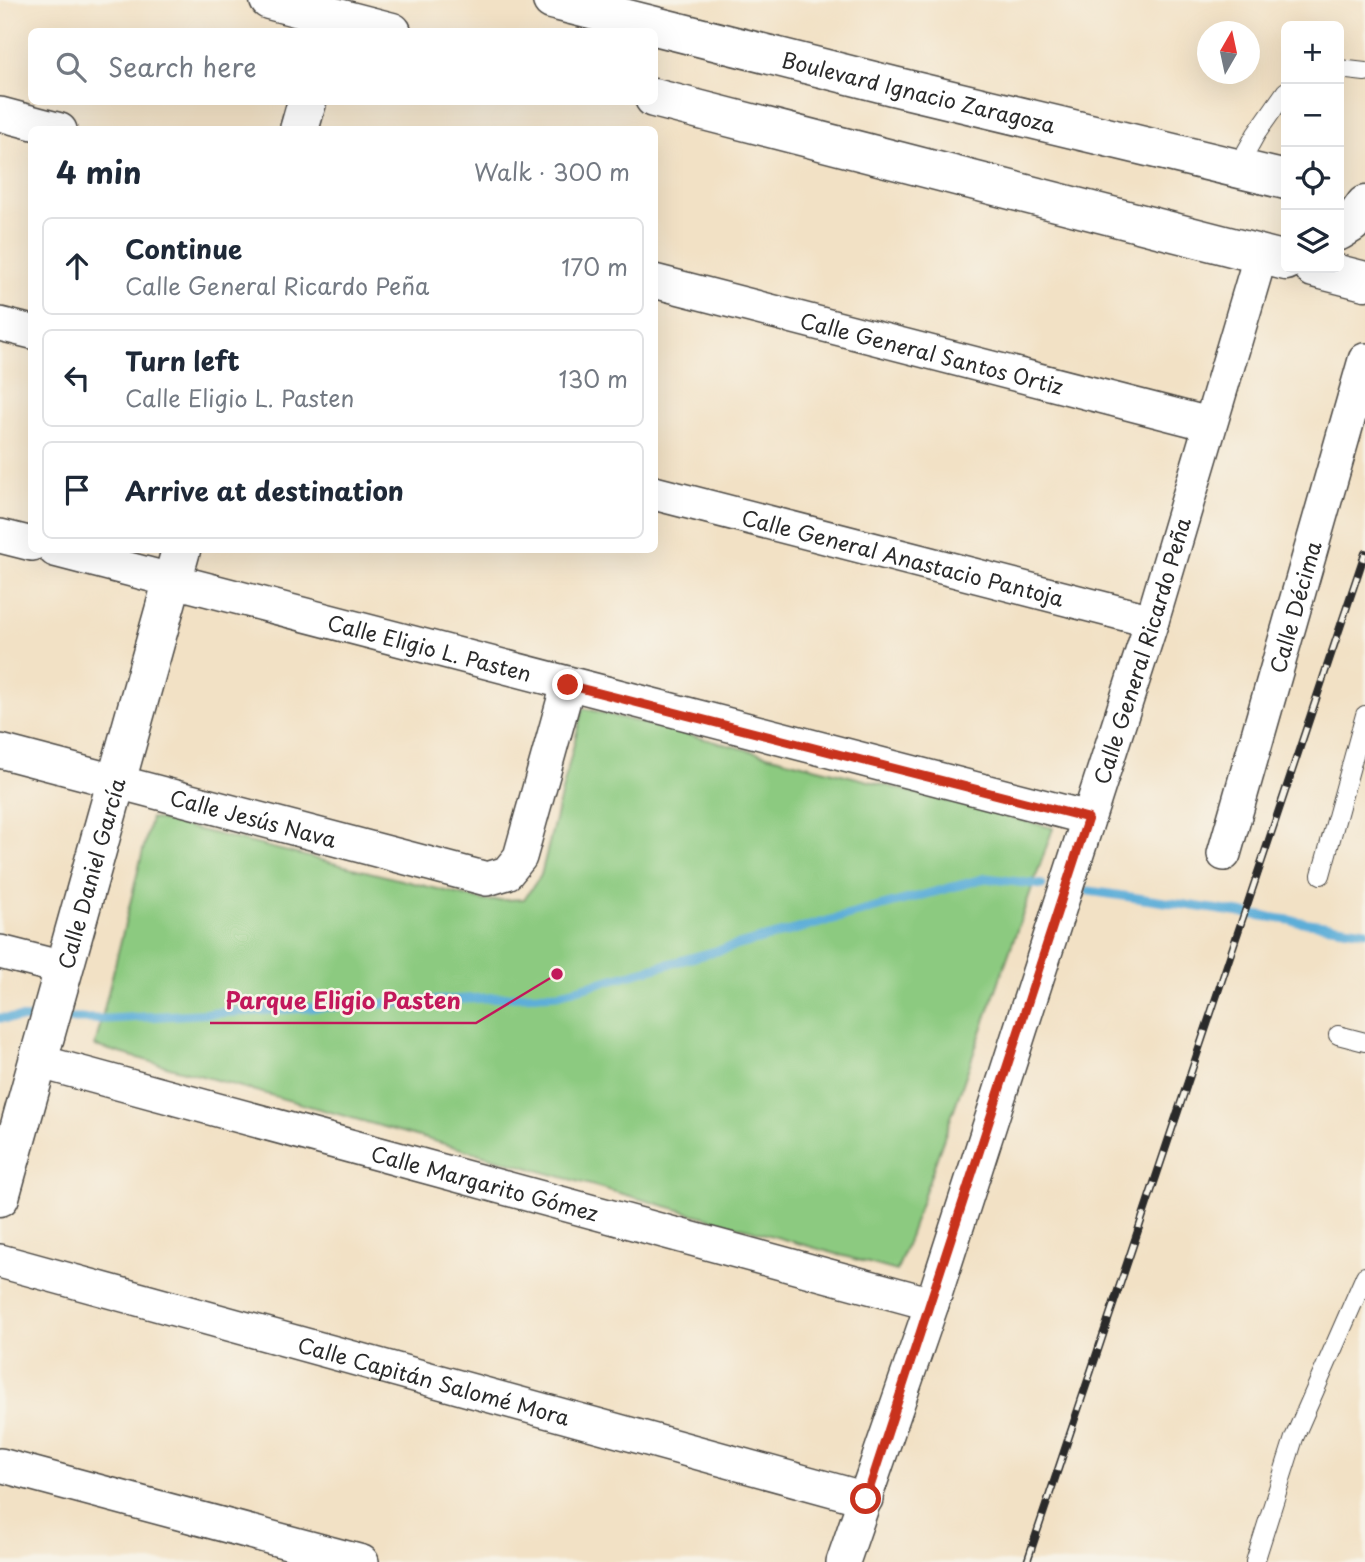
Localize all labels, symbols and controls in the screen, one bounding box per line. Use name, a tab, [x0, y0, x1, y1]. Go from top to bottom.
north arrow	[1197, 21, 1260, 84]
map controls	[1281, 21, 1344, 273]
button: +	[1281, 21, 1344, 84]
search box	[28, 28, 658, 105]
street label: Boulevard Ignacio Zaragoza	[779, 43, 1059, 140]
text: Search here	[108, 47, 257, 86]
icon: search	[52, 48, 90, 86]
button: −	[1281, 84, 1344, 147]
button: locate	[1281, 147, 1344, 210]
text: 4 min	[56, 149, 142, 194]
text: Walk · 300 m	[474, 154, 630, 189]
button: layers	[1281, 210, 1344, 273]
text: Continue	[125, 229, 242, 268]
icon: ahead	[58, 247, 96, 285]
text: 170 m	[561, 249, 628, 284]
text: Calle General Ricardo Peña	[125, 268, 429, 303]
street label: Calle General Santos Ortiz	[797, 303, 1067, 402]
text: Turn left	[125, 341, 240, 380]
icon: left	[58, 359, 96, 397]
text: 130 m	[558, 361, 628, 396]
text: Calle Eligio L. Pasten	[125, 380, 354, 415]
icon: arrive	[58, 471, 96, 509]
text: Arrive at destination	[125, 471, 404, 510]
street label: Calle General Anastacio Pantoja	[738, 500, 1067, 614]
street label: Calle General Ricardo Peña	[1085, 513, 1198, 788]
street label: Calle Décima	[1261, 536, 1329, 677]
street label: Calle Eligio L. Pasten	[324, 605, 535, 689]
route end	[552, 669, 583, 700]
street label: Calle Daniel García	[49, 774, 132, 973]
street label: Calle Jesús Nava	[167, 780, 341, 855]
callout: Parque Eligio Pasten	[210, 979, 476, 1023]
text: Parque Eligio Pasten	[225, 982, 461, 1017]
street label: Calle Margarito Gómez	[368, 1136, 602, 1229]
street label: Calle Capitán Salomé Mora	[294, 1328, 574, 1433]
route start	[850, 1483, 881, 1514]

